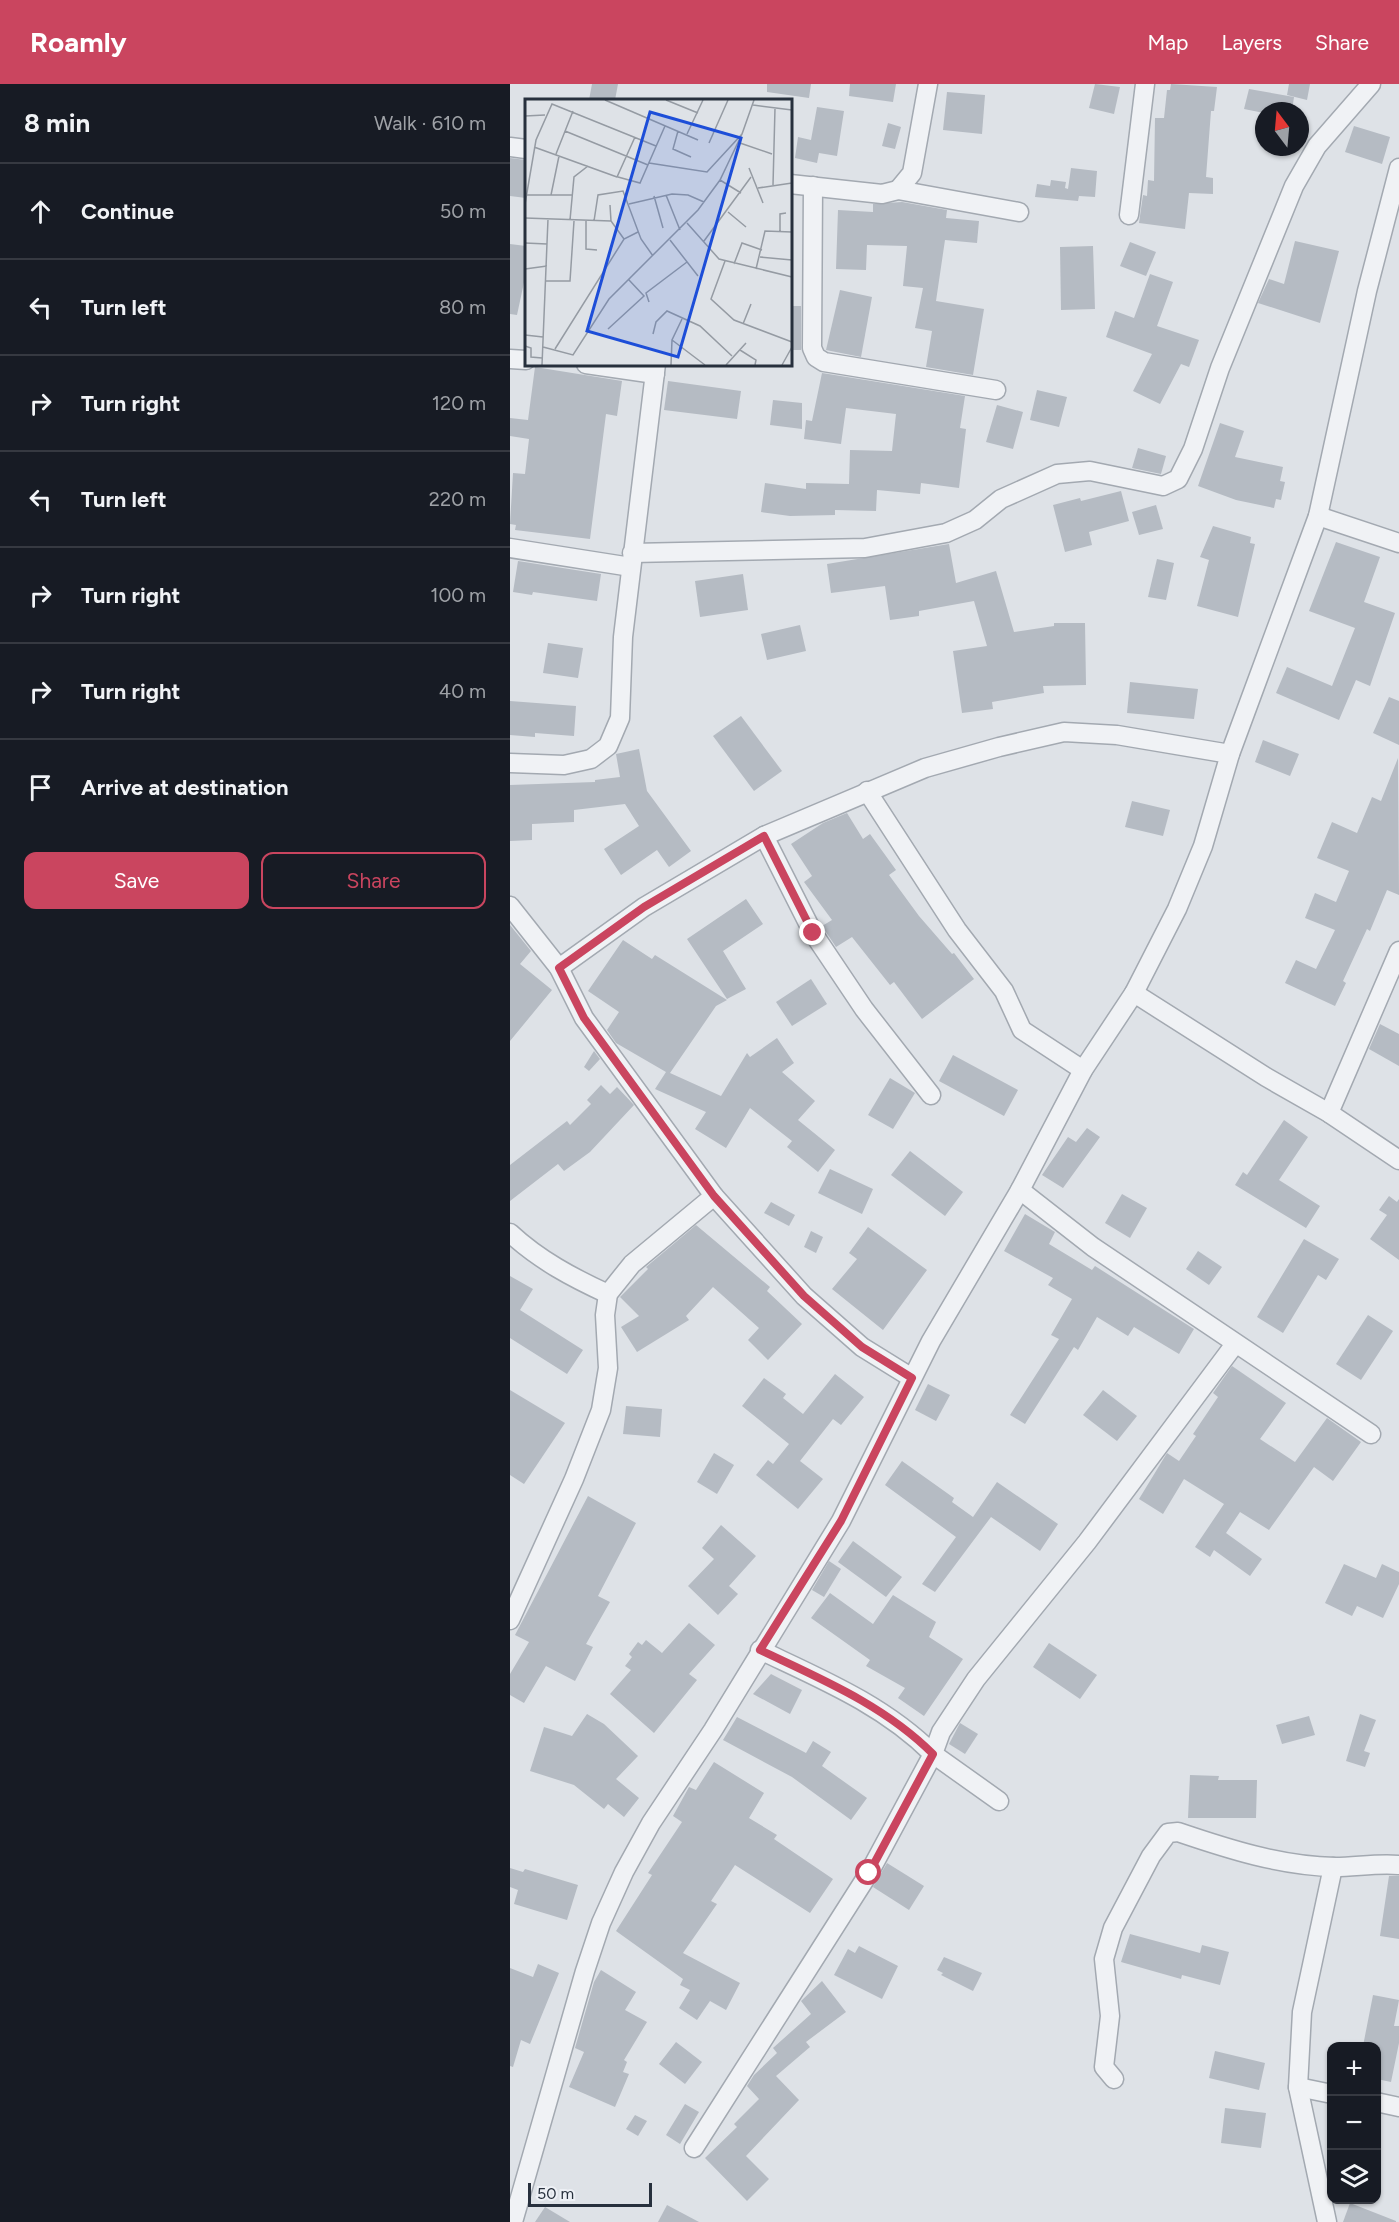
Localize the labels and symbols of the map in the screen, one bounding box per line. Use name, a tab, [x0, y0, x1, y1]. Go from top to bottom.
inset map	[525, 99, 792, 366]
north arrow	[1255, 102, 1309, 156]
route end	[799, 919, 825, 945]
route start	[855, 1859, 881, 1885]
scale bar	[528, 2180, 652, 2208]

